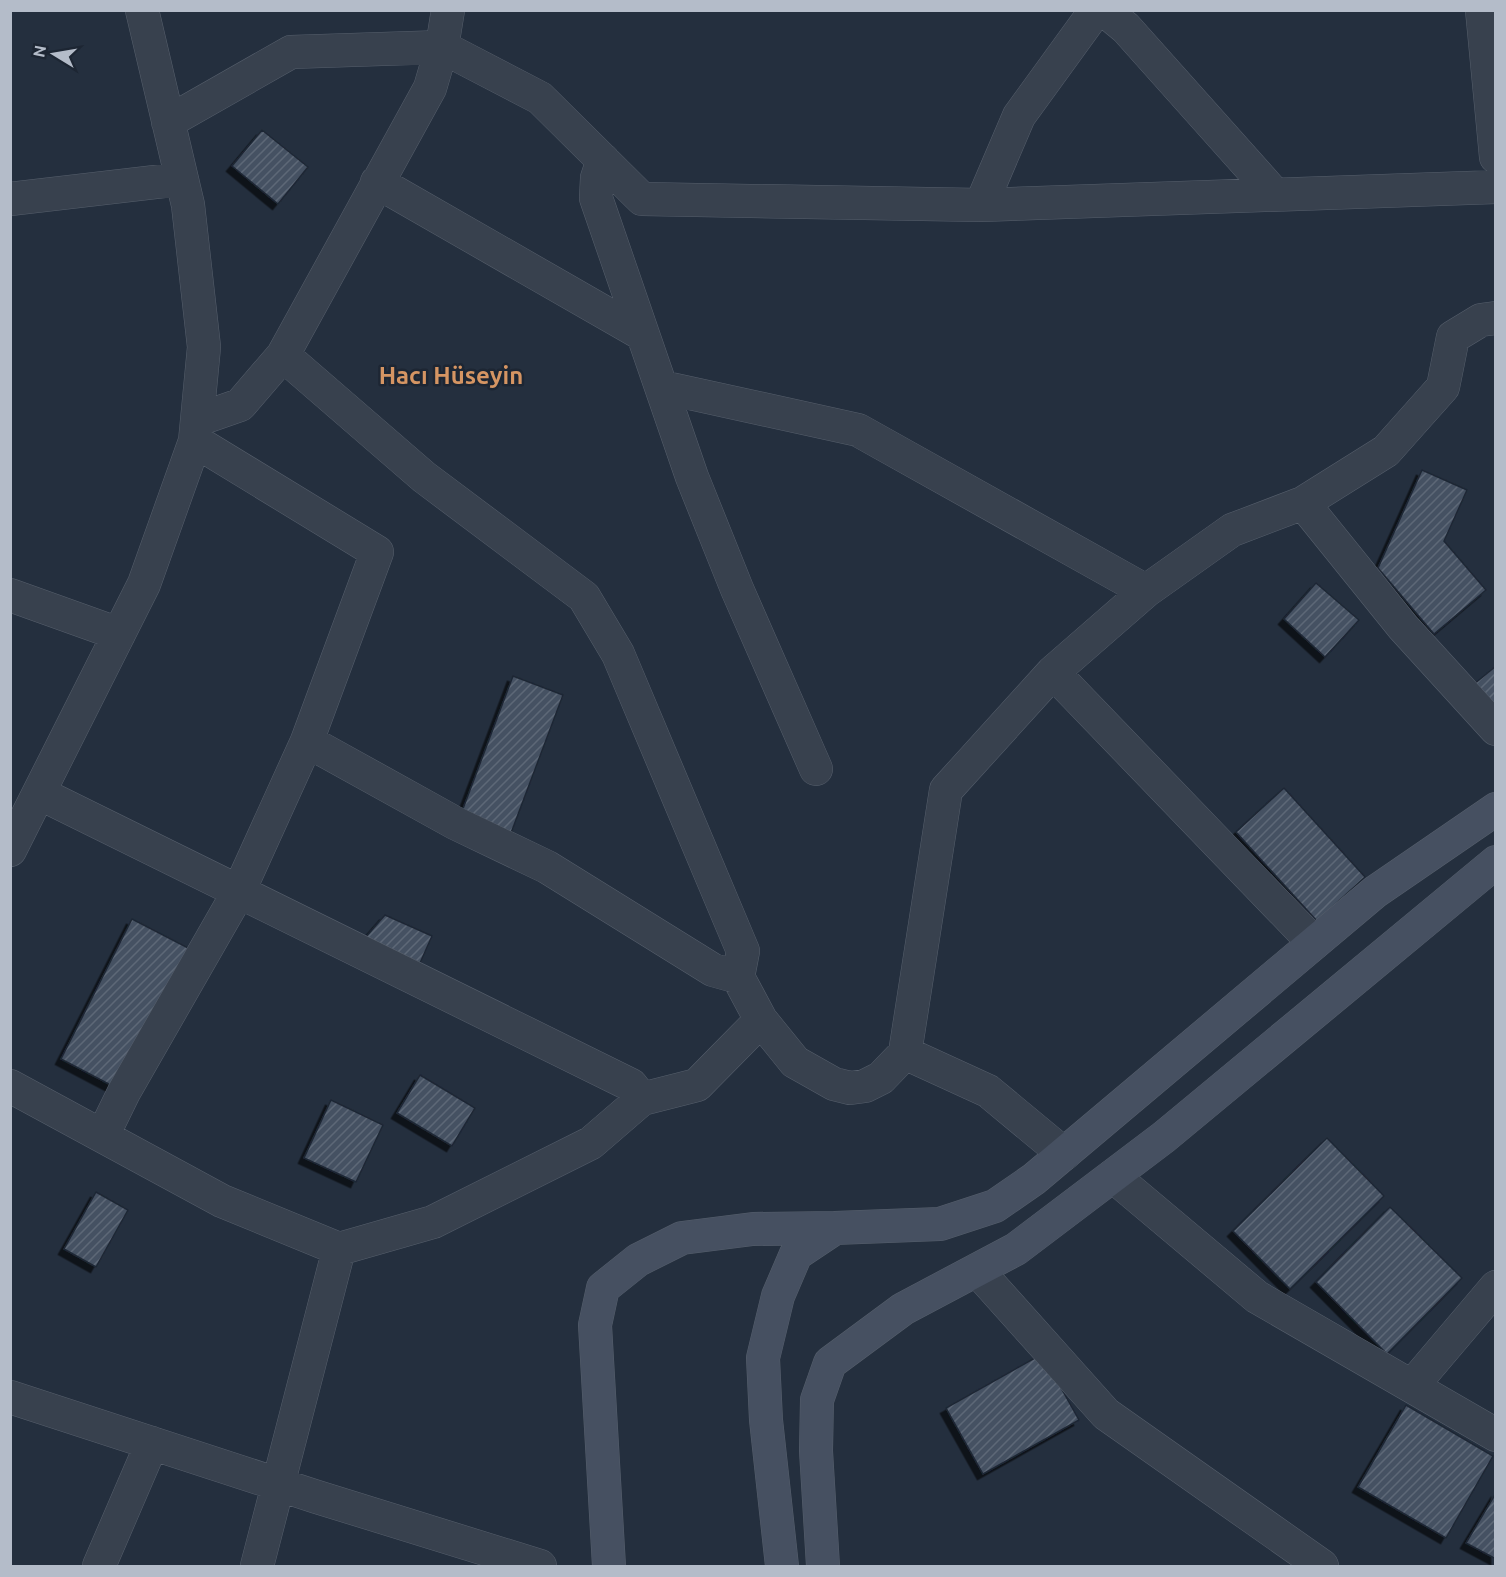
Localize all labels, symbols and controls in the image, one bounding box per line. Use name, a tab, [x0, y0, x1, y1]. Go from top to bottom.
north arrow	[24, 24, 84, 84]
text: N	[29, 44, 49, 59]
district label: Hacı Hüseyin	[379, 362, 523, 389]

